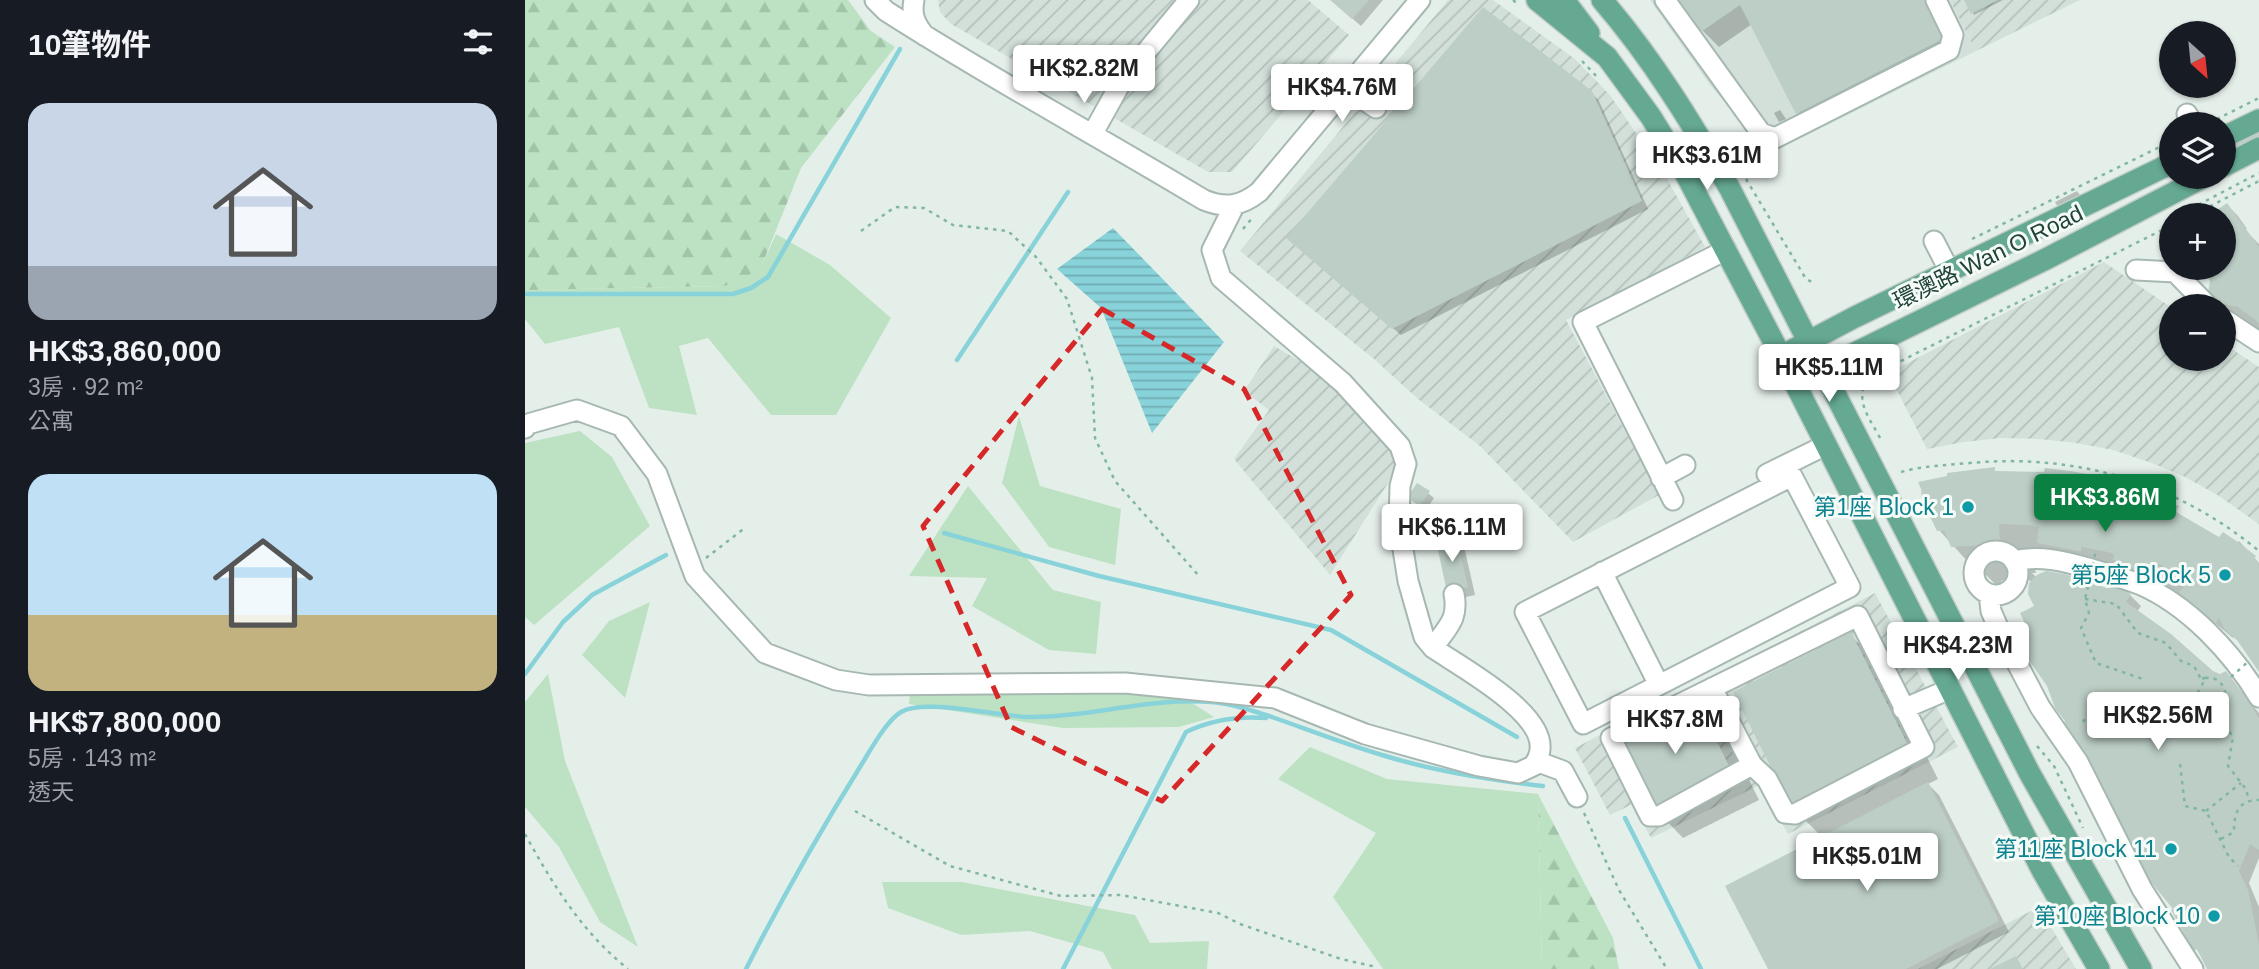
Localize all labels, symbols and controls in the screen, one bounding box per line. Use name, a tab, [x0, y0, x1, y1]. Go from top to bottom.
north arrow	[2159, 21, 2237, 98]
map controls	[2159, 21, 2236, 371]
icon: filters	[459, 23, 497, 61]
text: 10筆物件	[28, 28, 151, 61]
pin: HK$2.82M	[1012, 46, 1156, 105]
text: HK$2.82M	[1029, 55, 1139, 81]
pin: HK$4.76M	[1270, 64, 1414, 124]
text: HK$4.76M	[1287, 74, 1397, 100]
button: layers	[2159, 112, 2236, 189]
pin: HK$3.61M	[1635, 132, 1779, 192]
text: HK$3.61M	[1652, 142, 1762, 168]
icon: home	[200, 149, 326, 275]
street label: 環澳路 Wan O Road	[1889, 200, 2087, 314]
button: +	[2159, 203, 2236, 280]
button: −	[2159, 294, 2236, 371]
text: HK$3,860,000	[28, 334, 221, 367]
pin: HK$5.11M	[1757, 344, 1901, 404]
text: HK$5.11M	[1775, 354, 1883, 380]
text: 3房 · 92 m²	[28, 374, 143, 400]
text: 公寓	[28, 408, 74, 434]
pin: HK$3.86M	[2033, 475, 2177, 534]
text: HK$3.86M	[2050, 484, 2160, 510]
place label: 第1座 Block 1	[1813, 494, 1954, 520]
marker: 第1座 Block 1	[1960, 499, 1976, 515]
pin: HK$6.11M	[1380, 504, 1524, 564]
text: HK$6.11M	[1398, 514, 1506, 540]
icon: home	[200, 520, 326, 646]
place label: 第5座 Block 5	[2070, 562, 2211, 588]
marker: 第5座 Block 5	[2217, 567, 2233, 583]
pin: HK$4.23M	[1886, 622, 2030, 682]
text: HK$4.23M	[1903, 632, 2013, 658]
pin: HK$2.56M	[2086, 692, 2230, 752]
pin: HK$7.8M	[1610, 696, 1740, 756]
text: HK$2.56M	[2103, 702, 2213, 728]
text: HK$7,800,000	[28, 705, 221, 738]
text: HK$7.8M	[1626, 706, 1724, 732]
text: 5房 · 143 m²	[28, 745, 156, 771]
text: 透天	[28, 779, 74, 805]
pin: HK$5.01M	[1795, 834, 1939, 893]
place label: 第11座 Block 11	[1994, 836, 2157, 862]
marker: 第11座 Block 11	[2163, 841, 2179, 857]
text: HK$5.01M	[1812, 843, 1922, 869]
place label: 第10座 Block 10	[2034, 903, 2200, 929]
marker: 第10座 Block 10	[2206, 908, 2222, 924]

